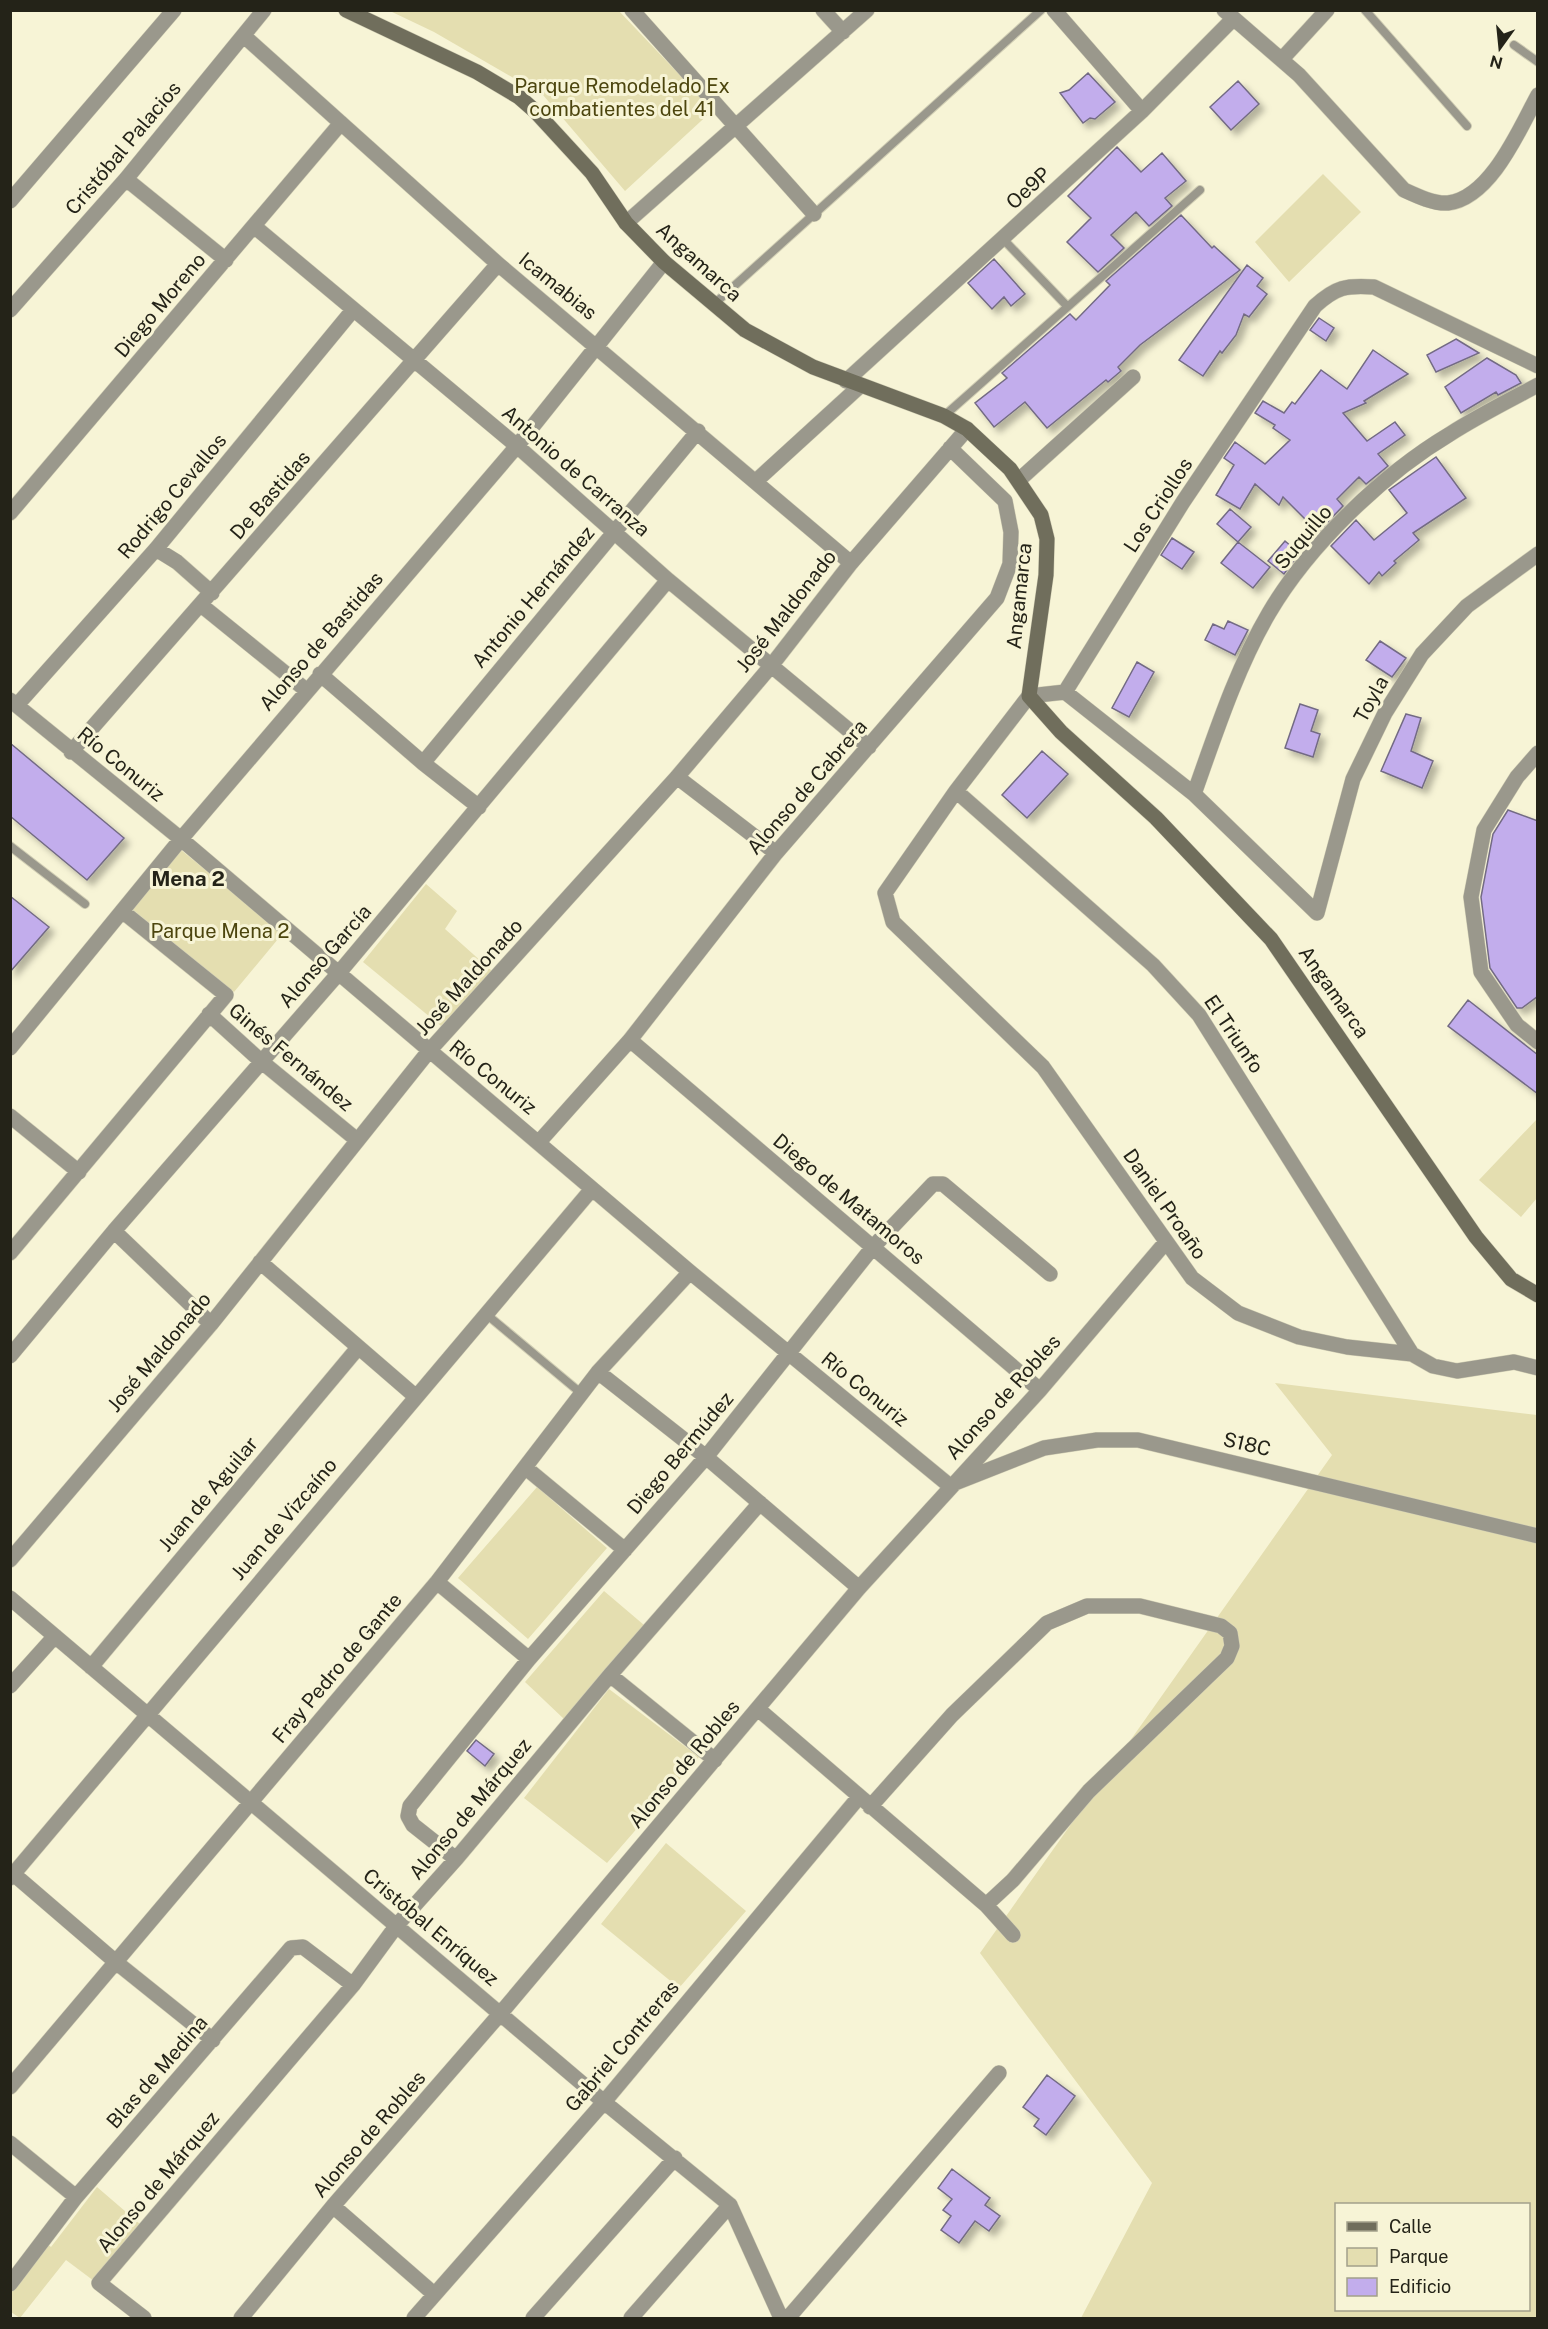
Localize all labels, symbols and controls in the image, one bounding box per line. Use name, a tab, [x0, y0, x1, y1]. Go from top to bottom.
north arrow	[1470, 18, 1530, 78]
text: N	[1488, 51, 1505, 73]
park label: Parque Remodelado Ex combatientes del 41	[514, 74, 730, 121]
street label: Cristóbal Palacios	[60, 76, 186, 220]
street label: Oe9P	[1001, 162, 1055, 214]
street label: Angamarca	[651, 217, 747, 307]
street label: Icamabias	[514, 247, 602, 325]
street label: Diego Moreno	[109, 248, 211, 362]
street label: Antonio de Carranza	[497, 400, 655, 542]
street label: Rodrigo Cevallos	[113, 429, 231, 563]
street label: De Bastidas	[225, 446, 315, 544]
street label: Los Criollos	[1119, 453, 1197, 557]
street label: Suquillo	[1269, 500, 1337, 574]
street label: Antonio Hernández	[467, 521, 599, 673]
street label: Angamarca	[1001, 542, 1037, 650]
street label: José Maldonado	[731, 545, 841, 677]
street label: Alonso de Bastidas	[254, 567, 388, 715]
street label: Toyla	[1349, 672, 1393, 726]
street label: Alonso de Cabrera	[742, 715, 872, 859]
street label: Río Conuriz	[73, 722, 169, 806]
district label: Mena 2	[151, 866, 225, 891]
street label: Alonso García	[274, 900, 376, 1012]
street label: José Maldonado	[410, 914, 528, 1040]
park label: Parque Mena 2	[150, 919, 290, 943]
street label: Angamarca	[1294, 941, 1374, 1043]
street label: El Triunfo	[1199, 990, 1269, 1078]
street label: Ginés Fernández	[224, 998, 358, 1116]
street label: Río Conuriz	[445, 1035, 541, 1119]
street label: Diego de Matamoros	[768, 1129, 930, 1269]
street label: Daniel Proaño	[1118, 1144, 1212, 1264]
street label: José Maldonado	[102, 1287, 216, 1417]
street label: Alonso de Robles	[941, 1330, 1065, 1464]
street label: Río Conuriz	[817, 1347, 913, 1431]
street label: Diego Bermúdez	[622, 1387, 738, 1519]
street label: S18C	[1221, 1427, 1273, 1461]
street label: Juan de Aguilar	[153, 1432, 263, 1556]
street label: Juan de Vizcaíno	[226, 1453, 342, 1585]
street label: Fray Pedro de Gante	[267, 1588, 407, 1748]
street label: Alonso de Robles	[623, 1695, 745, 1833]
street label: Alonso de Márquez	[404, 1733, 536, 1885]
street label: Cristóbal Enríquez	[358, 1863, 504, 1991]
street label: Gabriel Contreras	[560, 1975, 684, 2117]
street label: Blas de Medina	[102, 2011, 212, 2133]
street label: Alonso de Robles	[308, 2066, 430, 2202]
street label: Alonso de Márquez	[92, 2106, 224, 2258]
legend	[1335, 2203, 1530, 2311]
text: Calle	[1389, 2216, 1432, 2237]
text: Parque	[1389, 2246, 1449, 2267]
text: Edificio	[1389, 2276, 1451, 2297]

